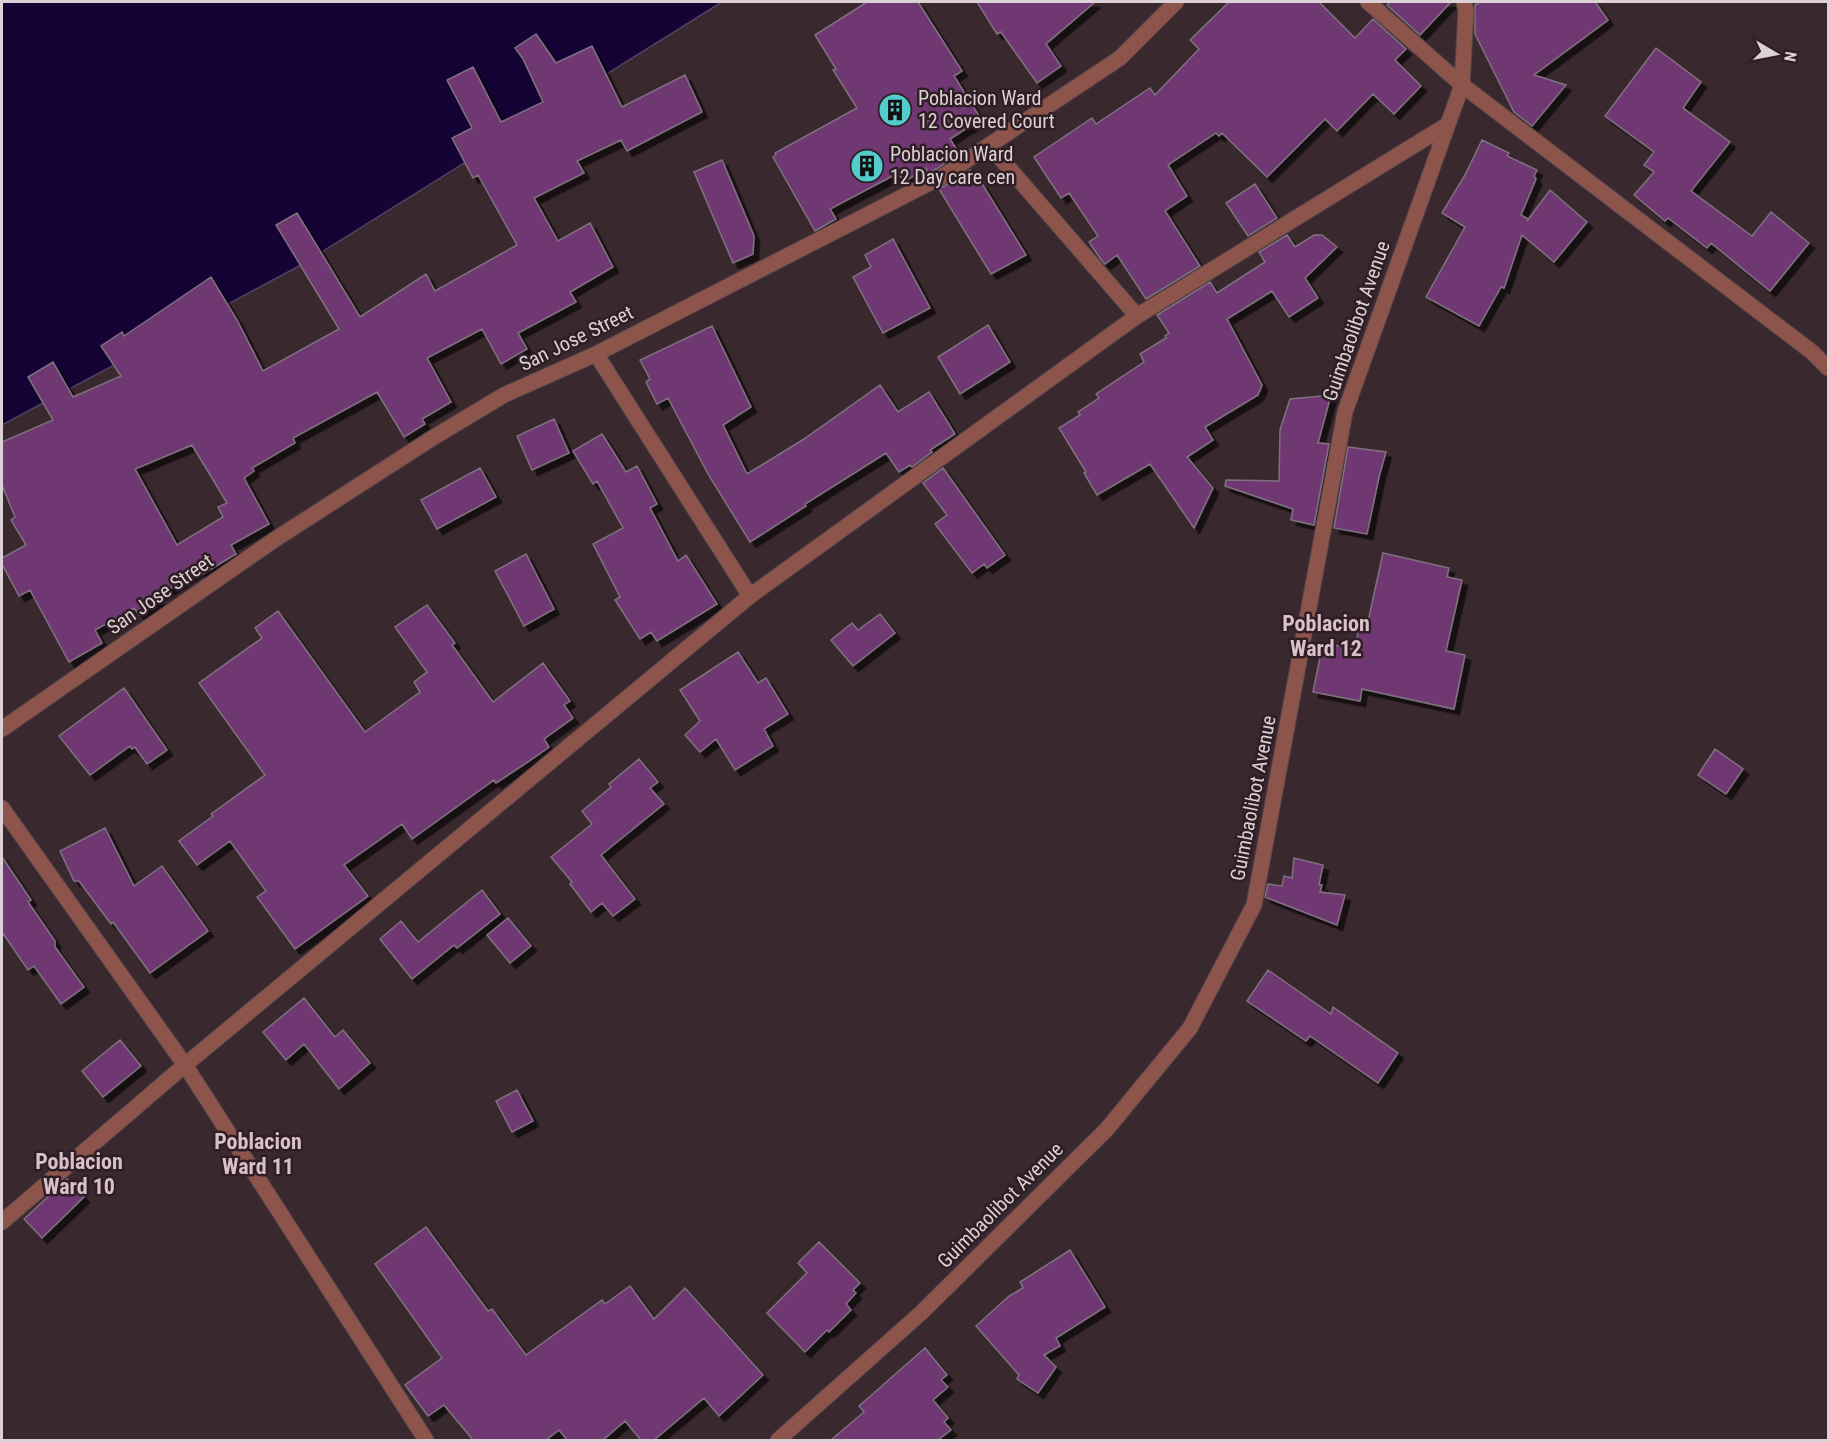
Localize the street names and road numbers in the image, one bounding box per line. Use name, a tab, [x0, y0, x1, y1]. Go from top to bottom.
street label: Guimbaolibot Avenue	[1317, 238, 1395, 404]
street label: San Jose Street	[515, 300, 637, 376]
street label: San Jose Street	[102, 549, 218, 639]
street label: Guimbaolibot Avenue	[1225, 713, 1281, 883]
street label: Guimbaolibot Avenue	[932, 1137, 1068, 1273]

